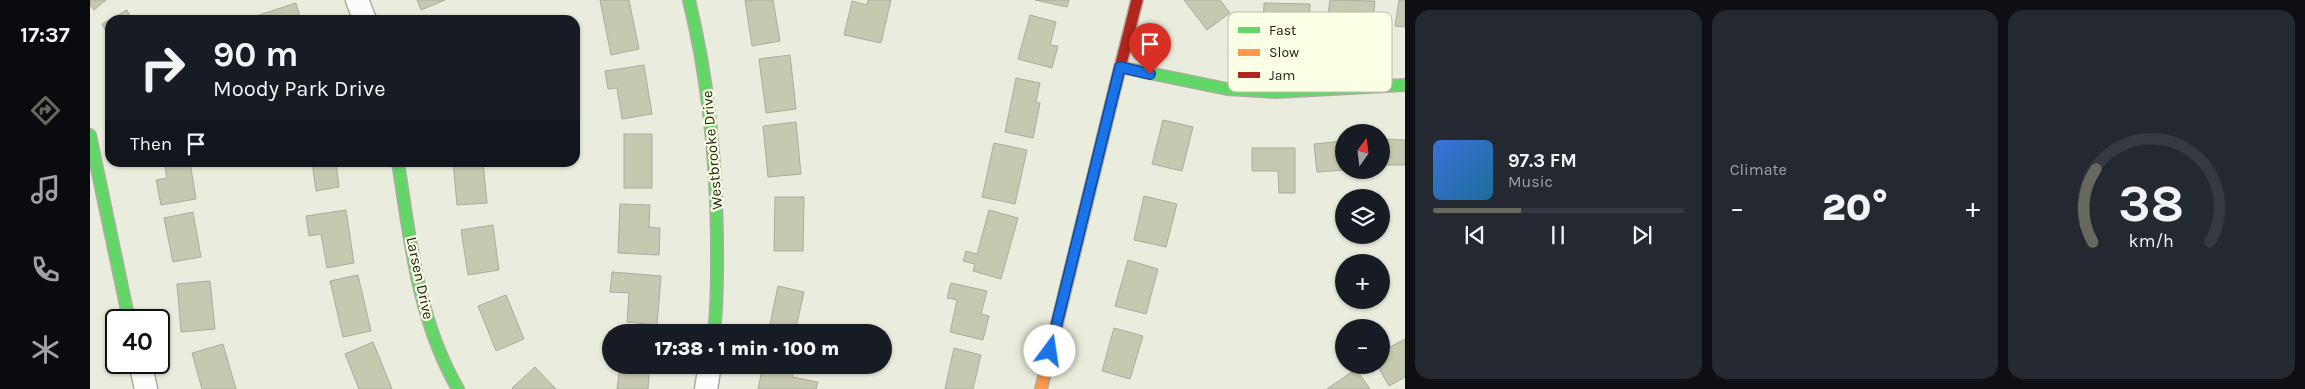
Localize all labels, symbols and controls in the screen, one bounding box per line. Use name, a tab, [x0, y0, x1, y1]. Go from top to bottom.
legend	[1228, 12, 1392, 92]
text: 17:37	[20, 22, 70, 48]
text: Fast	[1269, 22, 1296, 39]
pin	[1129, 23, 1171, 74]
icon: arrive	[1136, 30, 1164, 58]
text: 90 m	[213, 34, 299, 75]
icon: right	[130, 35, 195, 100]
text: Slow	[1269, 44, 1299, 61]
text: Jam	[1269, 67, 1295, 84]
text: Moody Park Drive	[213, 76, 385, 102]
street label: Westbrooke Drive	[698, 90, 726, 210]
icon: directions	[28, 93, 63, 128]
north arrow	[1335, 124, 1390, 179]
map controls	[1335, 124, 1390, 374]
icon: arrive	[182, 130, 210, 158]
text: Then	[130, 133, 172, 155]
text: 97.3 FM	[1508, 150, 1577, 172]
text: Climate	[1730, 160, 1787, 179]
icon: music	[28, 172, 63, 207]
text: Music	[1508, 172, 1553, 191]
text: 38	[2119, 173, 2185, 234]
text: 20°	[1822, 185, 1888, 230]
button: layers	[1335, 189, 1390, 244]
text: −	[1730, 191, 1744, 224]
text: +	[1966, 191, 1980, 224]
icon: previous	[1461, 221, 1489, 249]
icon: pause	[1544, 221, 1572, 249]
icon: next	[1628, 221, 1656, 249]
text: km/h	[2129, 231, 2174, 252]
street label: Larsen Drive	[402, 235, 438, 321]
icon: phone	[28, 252, 63, 287]
button: +	[1335, 254, 1390, 309]
speed limit sign: 40	[105, 309, 170, 374]
button: −	[1335, 319, 1390, 374]
position arrow	[1023, 324, 1075, 376]
icon: climate	[28, 332, 63, 367]
text: 17:38 · 1 min · 100 m	[655, 338, 839, 360]

